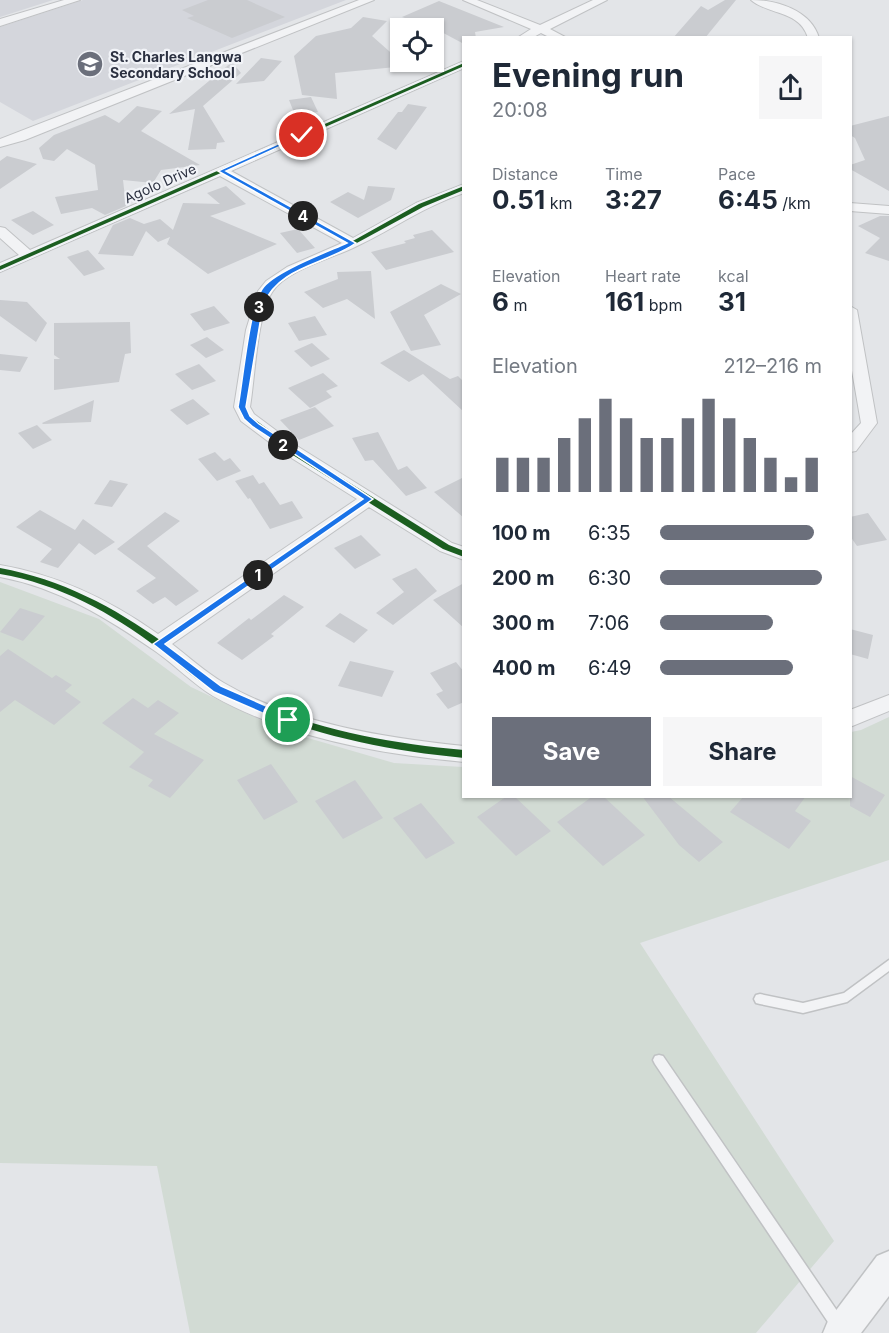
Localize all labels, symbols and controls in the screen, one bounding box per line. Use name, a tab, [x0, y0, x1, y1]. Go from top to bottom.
map controls	[390, 18, 444, 72]
button: locate	[390, 18, 444, 72]
place label: St. Charles Langwa Secondary School	[110, 48, 242, 81]
school or university icon: St. Charles Langwa Secondary School	[75, 49, 105, 79]
text: Evening run	[492, 55, 684, 95]
button: share	[759, 56, 822, 119]
text: 20:08	[492, 98, 548, 122]
pin	[276, 109, 327, 160]
icon: check	[285, 118, 318, 151]
street label: Agolo Drive	[121, 160, 199, 206]
text: Distance	[492, 164, 558, 184]
text: Time	[605, 164, 643, 184]
text: Pace	[718, 164, 756, 184]
text: 0.51	[492, 184, 545, 215]
text: 3:27	[605, 184, 662, 215]
text: 6:45	[718, 184, 778, 215]
text: km	[545, 193, 572, 213]
text: /km	[778, 193, 811, 213]
pin: 4	[288, 201, 318, 231]
text: 4	[298, 206, 308, 226]
text: Elevation	[492, 266, 561, 286]
text: Heart rate	[605, 266, 681, 286]
text: kcal	[718, 266, 749, 286]
text: 6	[492, 286, 509, 317]
text: 161	[605, 286, 644, 317]
text: 31	[718, 286, 746, 317]
pin: 3	[244, 292, 274, 322]
text: m	[509, 295, 527, 315]
text: bpm	[644, 295, 682, 315]
text: 3	[254, 297, 264, 317]
text: Elevation	[492, 354, 578, 378]
text: 212–216 m	[724, 354, 822, 378]
pin: 2	[268, 430, 298, 460]
text: 2	[278, 435, 288, 455]
text: 100 m	[492, 521, 551, 545]
text: 6:35	[588, 521, 631, 545]
pin: 1	[243, 560, 273, 590]
text: 1	[255, 565, 261, 585]
text: 200 m	[492, 566, 555, 590]
text: 6:30	[588, 566, 631, 590]
text: 300 m	[492, 611, 555, 635]
text: 7:06	[588, 611, 629, 635]
text: 400 m	[492, 656, 556, 680]
text: 6:49	[588, 656, 632, 680]
pin	[262, 694, 313, 745]
icon: arrive	[271, 703, 304, 736]
button: Save	[492, 717, 651, 786]
button: Share	[663, 717, 822, 786]

